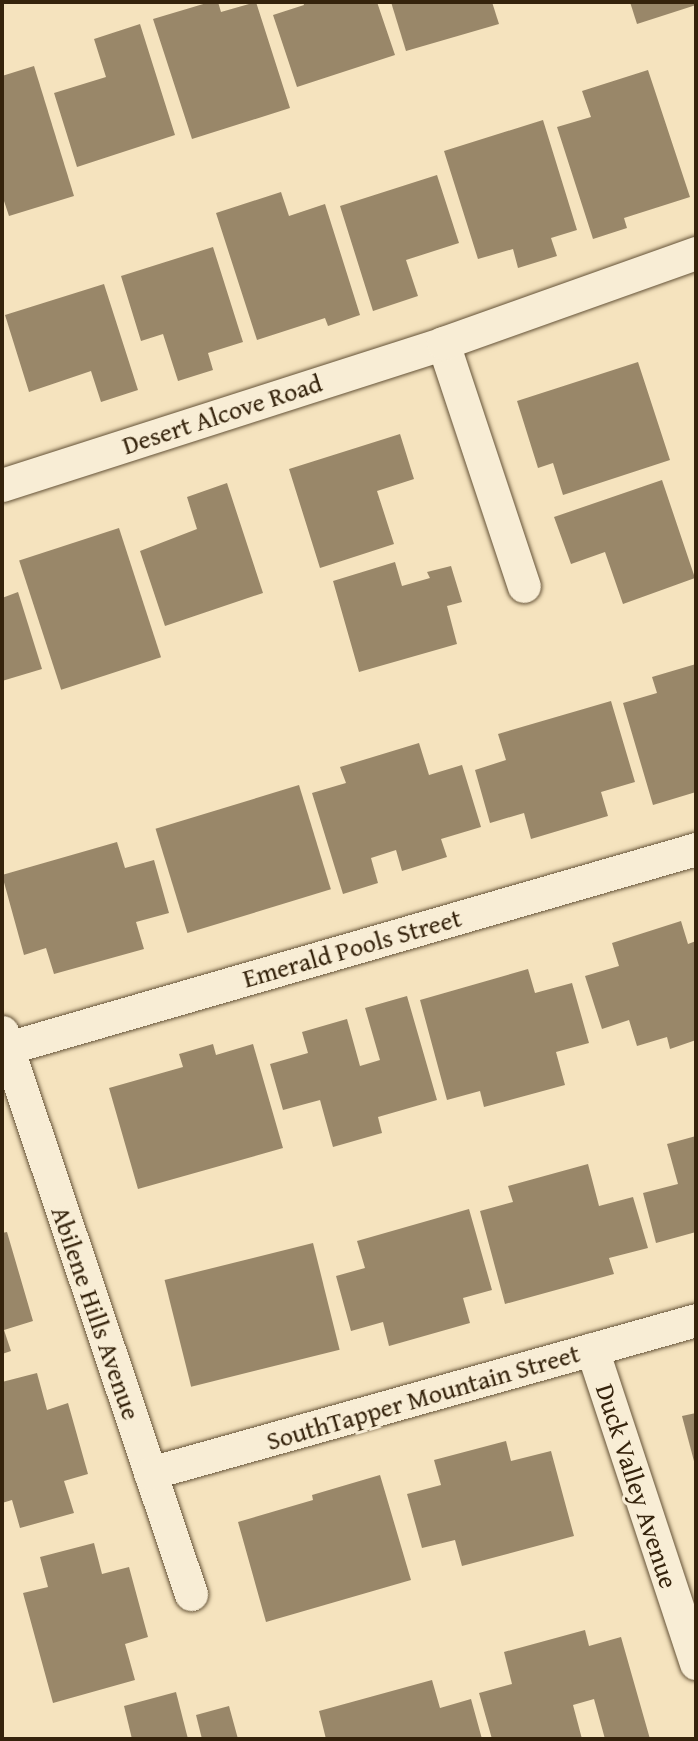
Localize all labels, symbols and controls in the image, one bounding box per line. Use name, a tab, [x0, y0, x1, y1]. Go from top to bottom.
street label: Desert Alcove Road	[118, 367, 326, 461]
street label: Emerald Pools Street	[239, 902, 465, 994]
street label: Abilene Hills Avenue	[45, 1202, 147, 1424]
street label: SouthTapper Mountain Street	[263, 1337, 583, 1457]
street label: Duck Valley Avenue	[589, 1380, 685, 1592]

